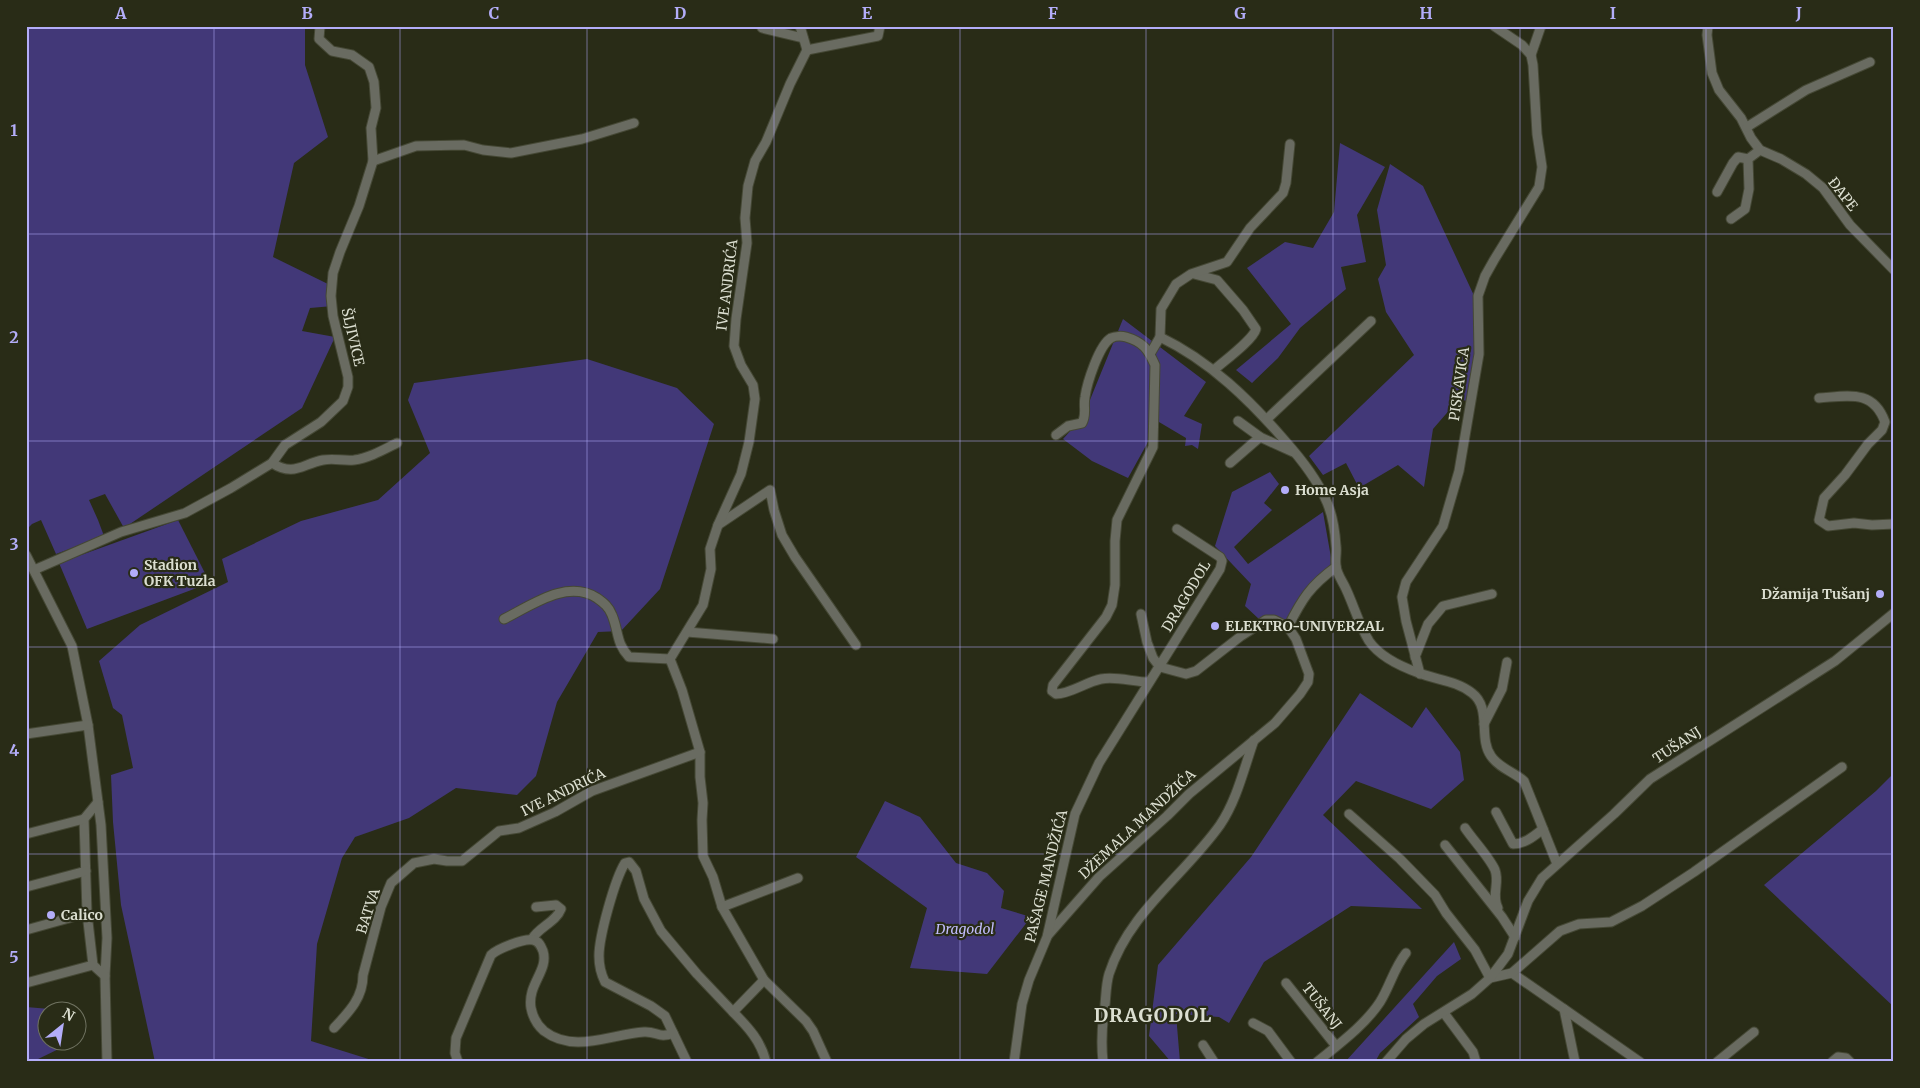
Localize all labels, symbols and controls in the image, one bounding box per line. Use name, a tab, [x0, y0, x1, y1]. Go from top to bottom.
text: A	[114, 3, 127, 23]
text: B	[301, 3, 313, 23]
text: C	[489, 3, 499, 23]
text: D	[674, 3, 686, 23]
text: E	[862, 3, 873, 23]
text: F	[1048, 3, 1058, 23]
text: G	[1234, 3, 1246, 23]
text: H	[1419, 3, 1433, 23]
text: I	[1610, 3, 1616, 23]
text: J	[1795, 3, 1802, 23]
text: 1	[10, 120, 18, 140]
street label: ĐAPE	[1824, 174, 1862, 214]
street label: IVE ANDRIĆA	[712, 238, 742, 332]
street label: ŠLJIVICE	[338, 306, 368, 368]
text: 2	[9, 327, 19, 347]
street label: PISKAVICA	[1445, 346, 1473, 422]
place label: Home Asja	[1295, 481, 1369, 499]
marker: Home Asja	[1279, 484, 1291, 496]
text: 3	[9, 534, 19, 554]
place label: Stadion OFK Tuzla	[144, 556, 216, 590]
street label: DRAGODOL	[1158, 557, 1214, 635]
marker: Stadion OFK Tuzla	[128, 567, 140, 579]
place label: Džamija Tušanj	[1761, 585, 1870, 603]
marker: Džamija Tušanj	[1874, 588, 1886, 600]
place label: ELEKTRO-UNIVERZAL	[1225, 617, 1384, 635]
marker: ELEKTRO-UNIVERZAL	[1209, 620, 1221, 632]
street label: TUŠANJ	[1649, 723, 1705, 767]
text: 4	[9, 740, 19, 760]
street label: IVE ANDRIĆA	[518, 764, 608, 820]
street label: DŽEMALA MANDŽIĆA	[1075, 765, 1199, 883]
street label: PAŠAGE MANDŽIĆA	[1021, 808, 1071, 944]
street label: BATVA	[352, 886, 384, 936]
place label: Calico	[61, 906, 103, 924]
marker: Calico	[45, 909, 57, 921]
park label: Dragodol	[935, 920, 994, 938]
text: 5	[9, 947, 19, 967]
street label: TUŠANJ	[1298, 979, 1346, 1033]
north arrow	[38, 1000, 88, 1050]
district label: DRAGODOL	[1094, 1003, 1212, 1027]
text: N	[59, 1004, 78, 1025]

